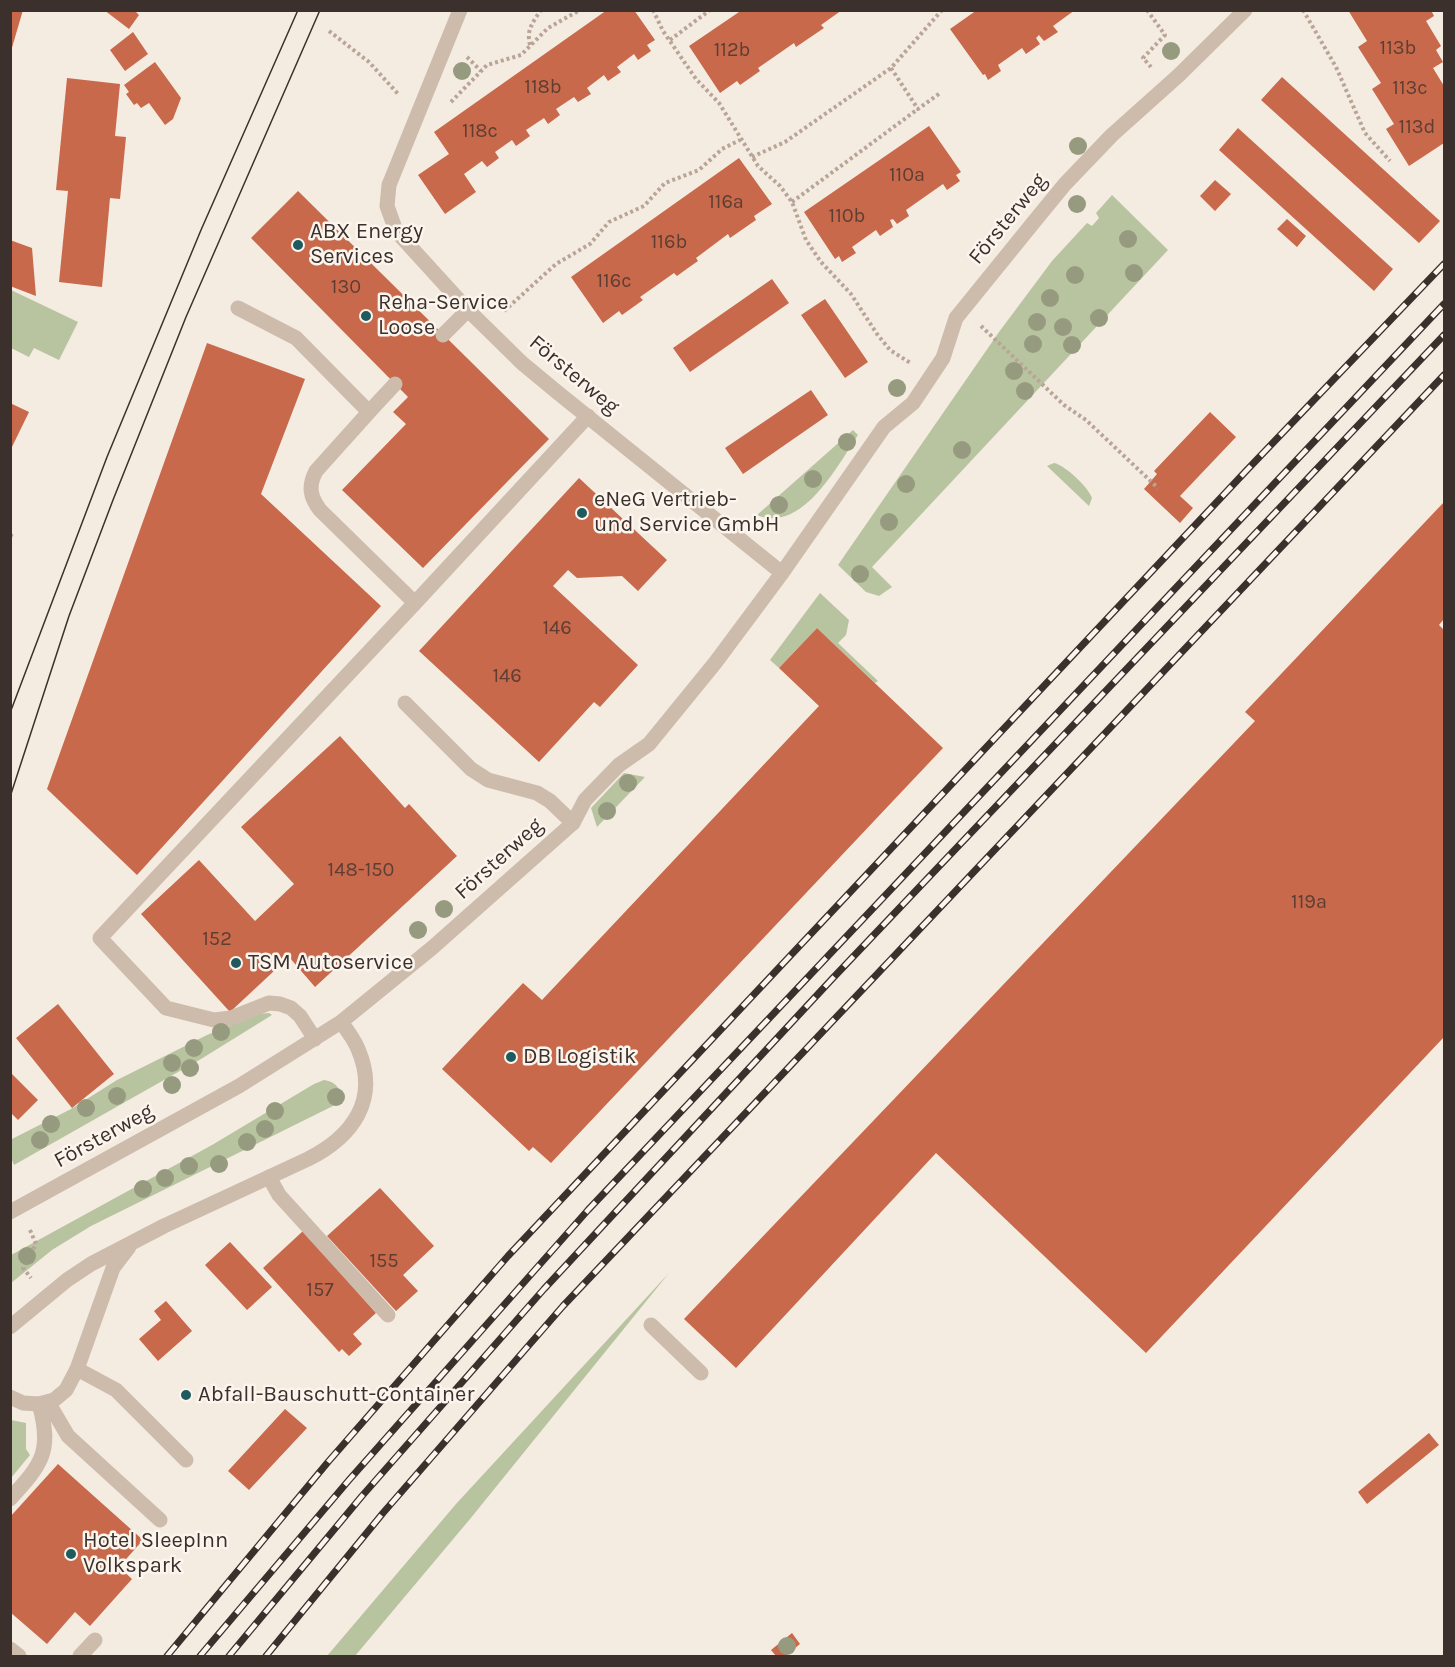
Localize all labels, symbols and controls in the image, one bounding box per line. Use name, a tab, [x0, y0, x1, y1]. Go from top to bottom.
house number: 113b	[1380, 36, 1416, 60]
house number: 112b	[714, 38, 750, 62]
house number: 118b	[524, 75, 562, 99]
house number: 113c	[1392, 76, 1428, 100]
house number: 113d	[1399, 115, 1435, 139]
house number: 118c	[462, 119, 498, 143]
house number: 110a	[889, 163, 925, 187]
street label: Försterweg	[963, 168, 1053, 270]
house number: 116a	[708, 190, 744, 214]
house number: 110b	[829, 204, 865, 228]
place label: ABX Energy Services	[310, 219, 423, 270]
house number: 116b	[651, 230, 687, 254]
marker: ABX Energy Services	[291, 238, 305, 252]
house number: 116c	[597, 269, 631, 293]
house number: 130	[331, 275, 361, 299]
place label: Reha-Service Loose	[378, 290, 509, 342]
marker: Reha-Service Loose	[359, 309, 373, 323]
street label: Försterweg	[524, 330, 624, 420]
place label: eNeG Vertrieb- und Service GmbH	[594, 487, 779, 538]
marker: eNeG Vertrieb- und Service GmbH	[575, 506, 589, 520]
house number: 146	[542, 616, 572, 640]
house number: 146	[492, 664, 522, 688]
street label: Försterweg	[449, 813, 549, 905]
house number: 148-150	[328, 858, 394, 882]
house number: 119a	[1291, 890, 1327, 914]
house number: 152	[202, 927, 232, 951]
place label: TSM Autoservice	[248, 950, 413, 976]
marker: TSM Autoservice	[229, 956, 243, 970]
place label: DB Logistik	[523, 1044, 636, 1070]
marker: DB Logistik	[504, 1050, 518, 1064]
street label: Försterweg	[50, 1098, 158, 1174]
house number: 155	[369, 1249, 399, 1273]
house number: 157	[306, 1278, 334, 1302]
place label: Abfall-Bauschutt-Container	[198, 1382, 474, 1408]
marker: Abfall-Bauschutt-Container	[179, 1388, 193, 1402]
place label: Hotel SleepInn Volkspark	[83, 1528, 228, 1580]
marker: Hotel SleepInn Volkspark	[64, 1547, 78, 1561]

